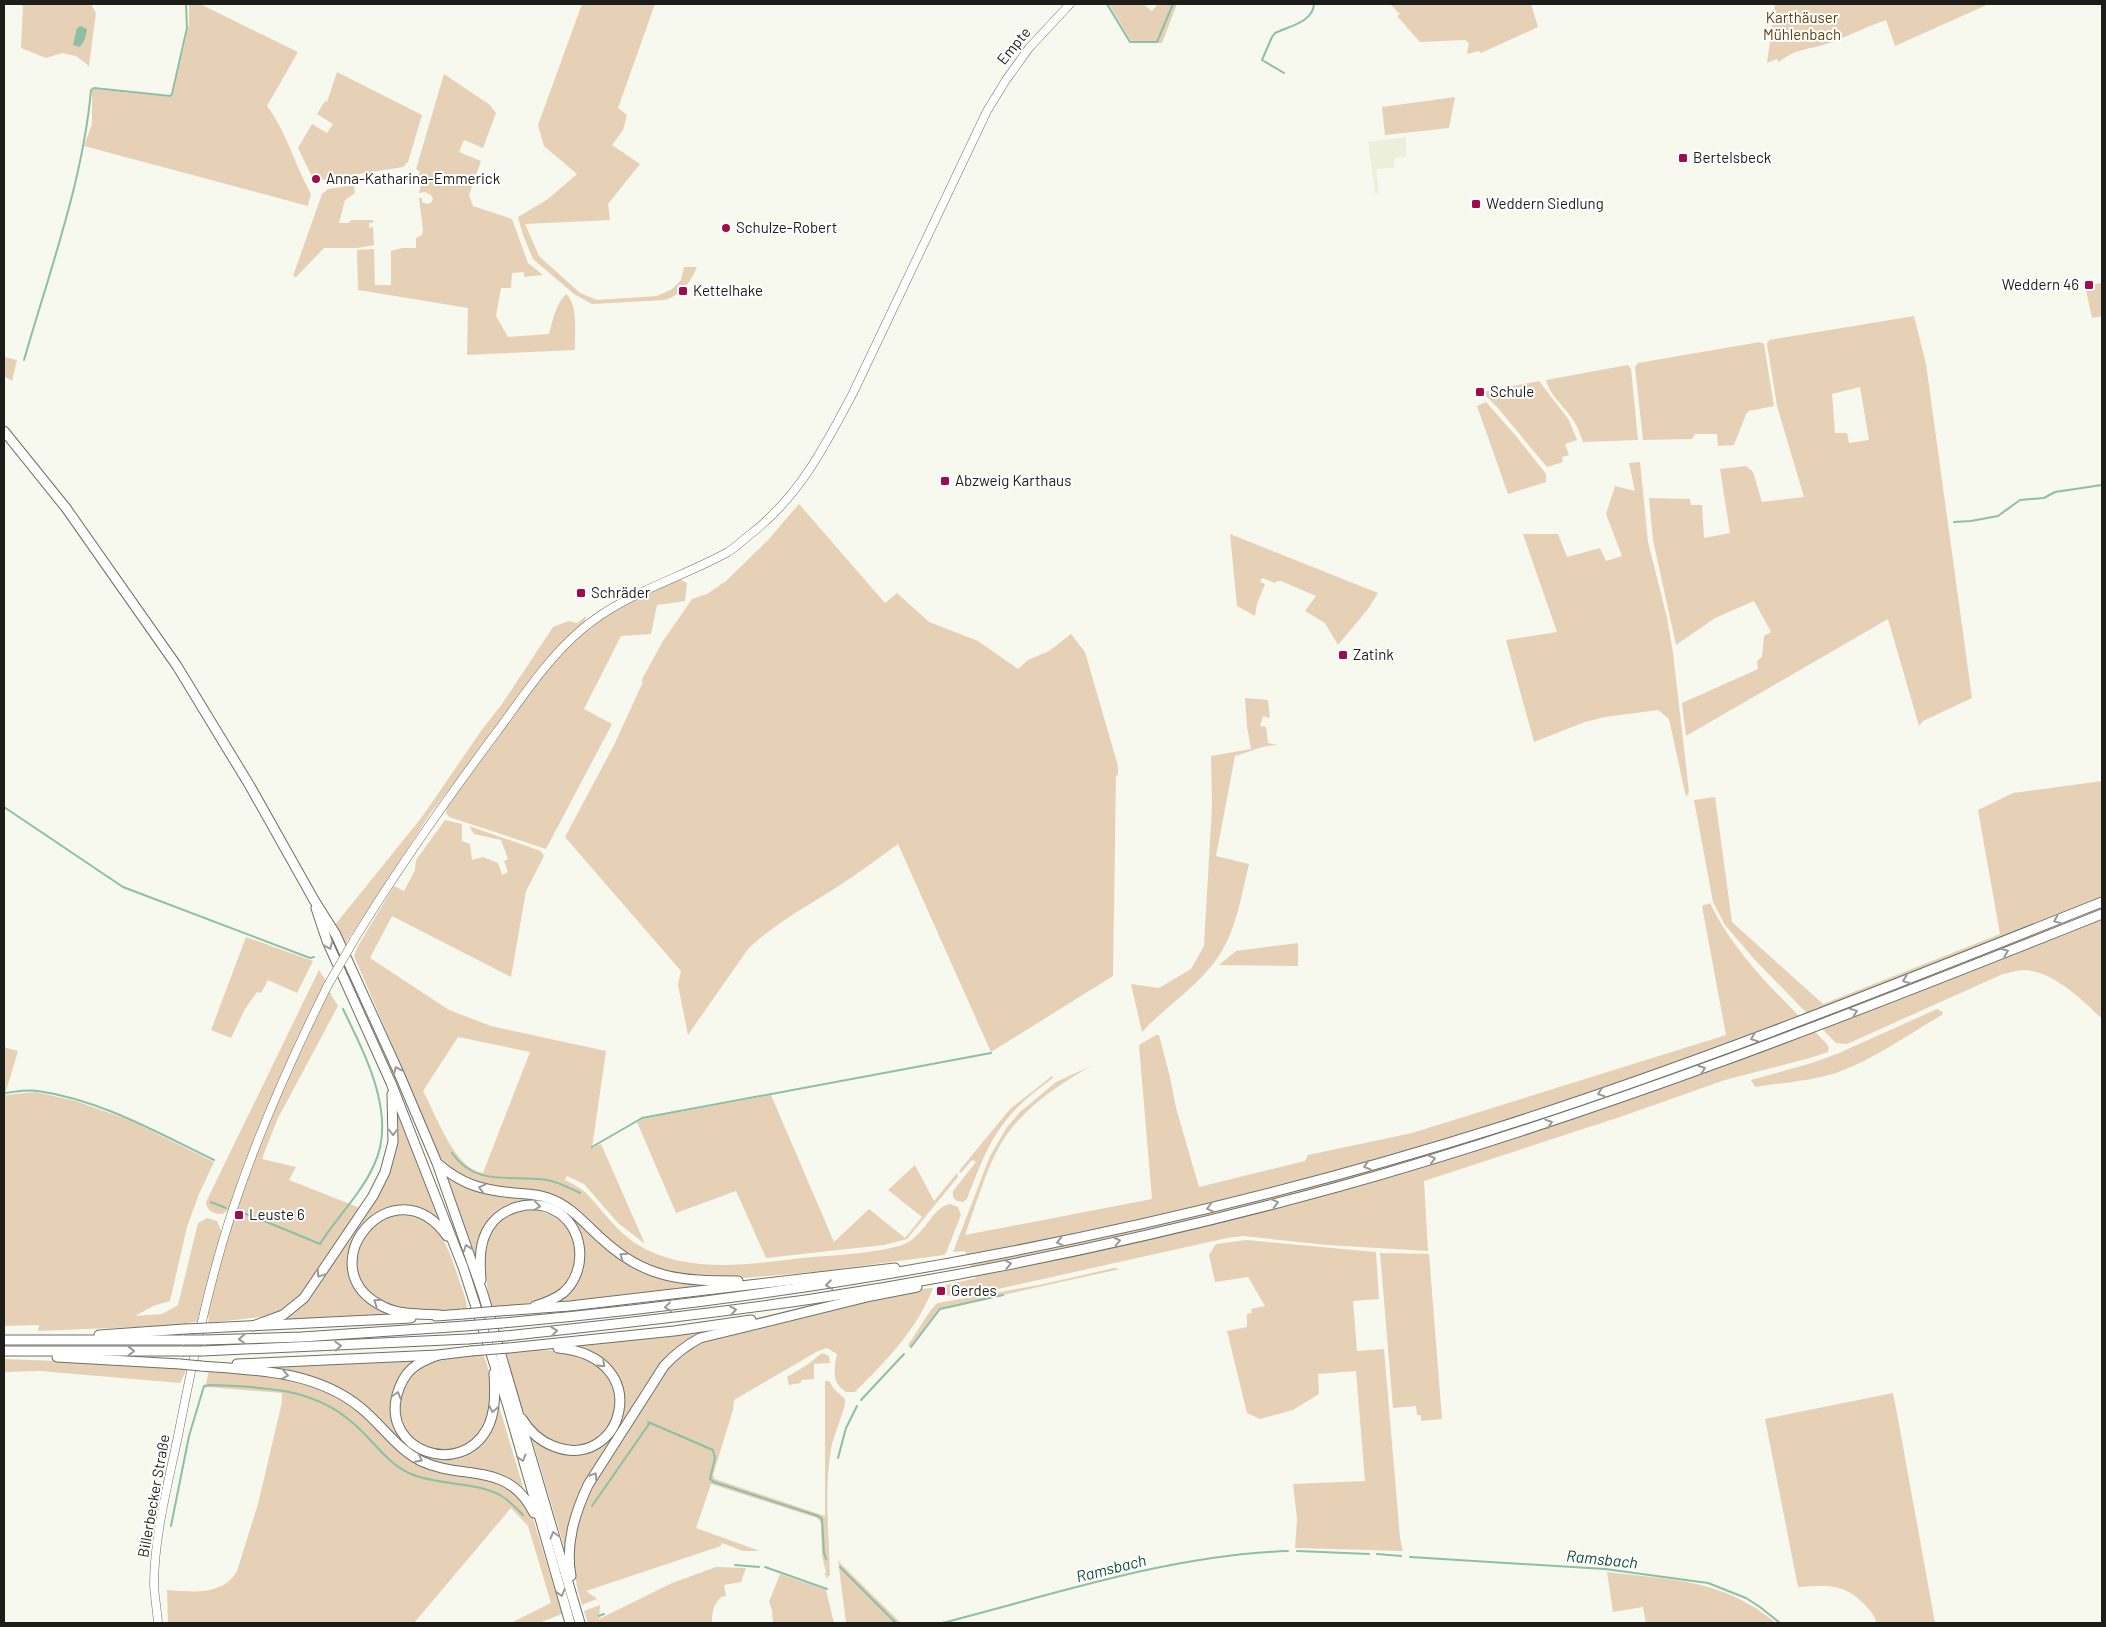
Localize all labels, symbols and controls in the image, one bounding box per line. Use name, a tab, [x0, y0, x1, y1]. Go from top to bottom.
park label: Karthäuser Mühlenbach	[1763, 8, 1841, 43]
street label: Empte	[993, 23, 1034, 68]
place label: Bertelsbeck	[1693, 148, 1772, 166]
marker: Bertelsbeck	[1677, 152, 1689, 164]
place label: Anna-Katharina-Emmerick	[326, 169, 501, 187]
marker: Anna-Katharina-Emmerick	[310, 173, 322, 185]
place label: Weddern Siedlung	[1486, 194, 1604, 212]
marker: Weddern Siedlung	[1470, 198, 1482, 210]
place label: Schulze-Robert	[736, 218, 837, 236]
marker: Schulze-Robert	[720, 222, 732, 234]
place label: Weddern 46	[2002, 275, 2079, 293]
marker: Weddern 46	[2083, 279, 2095, 291]
place label: Kettelhake	[693, 281, 763, 299]
marker: Kettelhake	[677, 285, 689, 297]
place label: Schule	[1490, 382, 1534, 400]
marker: Schule	[1474, 386, 1486, 398]
place label: Abzweig Karthaus	[955, 471, 1071, 489]
marker: Abzweig Karthaus	[939, 475, 951, 487]
place label: Schräder	[591, 583, 651, 601]
marker: Schräder	[575, 587, 587, 599]
place label: Zatink	[1353, 645, 1394, 663]
marker: Zatink	[1337, 649, 1349, 661]
one-way arrow	[2053, 913, 2062, 924]
one-way arrow	[323, 941, 334, 950]
one-way arrow	[2000, 948, 2009, 959]
one-way arrow	[1902, 974, 1911, 984]
one-way arrow	[1849, 1008, 1858, 1018]
one-way arrow	[1751, 1032, 1759, 1042]
one-way arrow	[1697, 1065, 1706, 1075]
one-way arrow	[393, 1066, 404, 1075]
one-way arrow	[1598, 1087, 1606, 1097]
one-way arrow	[1544, 1118, 1552, 1128]
one-way arrow	[388, 1128, 398, 1136]
one-way arrow	[1427, 1155, 1435, 1165]
one-way arrow	[1363, 1161, 1371, 1171]
one-way arrow	[478, 1184, 486, 1194]
one-way arrow	[1271, 1198, 1280, 1209]
one-way arrow	[534, 1200, 542, 1211]
one-way arrow	[1205, 1202, 1214, 1213]
place label: Leuste 6	[249, 1205, 305, 1223]
marker: Leuste 6	[233, 1209, 245, 1221]
one-way arrow	[1055, 1236, 1064, 1247]
one-way arrow	[1113, 1237, 1122, 1247]
one-way arrow	[462, 1245, 472, 1253]
one-way arrow	[619, 1253, 628, 1262]
one-way arrow	[1004, 1259, 1013, 1270]
one-way arrow	[317, 1268, 326, 1278]
one-way arrow	[825, 1279, 834, 1289]
place label: Gerdes	[951, 1281, 997, 1299]
marker: Gerdes	[935, 1285, 947, 1297]
one-way arrow	[373, 1299, 382, 1308]
one-way arrow	[664, 1301, 672, 1312]
one-way arrow	[728, 1305, 737, 1315]
one-way arrow	[550, 1326, 558, 1337]
one-way arrow	[237, 1333, 245, 1344]
one-way arrow	[335, 1341, 343, 1351]
one-way arrow	[128, 1346, 136, 1356]
one-way arrow	[597, 1358, 606, 1367]
one-way arrow	[280, 1369, 289, 1379]
one-way arrow	[392, 1391, 402, 1400]
one-way arrow	[488, 1405, 499, 1413]
street label: Billerbecker Straße	[133, 1433, 173, 1559]
one-way arrow	[414, 1453, 423, 1463]
one-way arrow	[516, 1453, 526, 1461]
one-way arrow	[588, 1472, 597, 1481]
one-way arrow	[550, 1532, 560, 1540]
water label: Ramsbach	[1565, 1545, 1639, 1572]
water label: Ramsbach	[1074, 1550, 1148, 1585]
one-way arrow	[555, 1588, 565, 1596]

